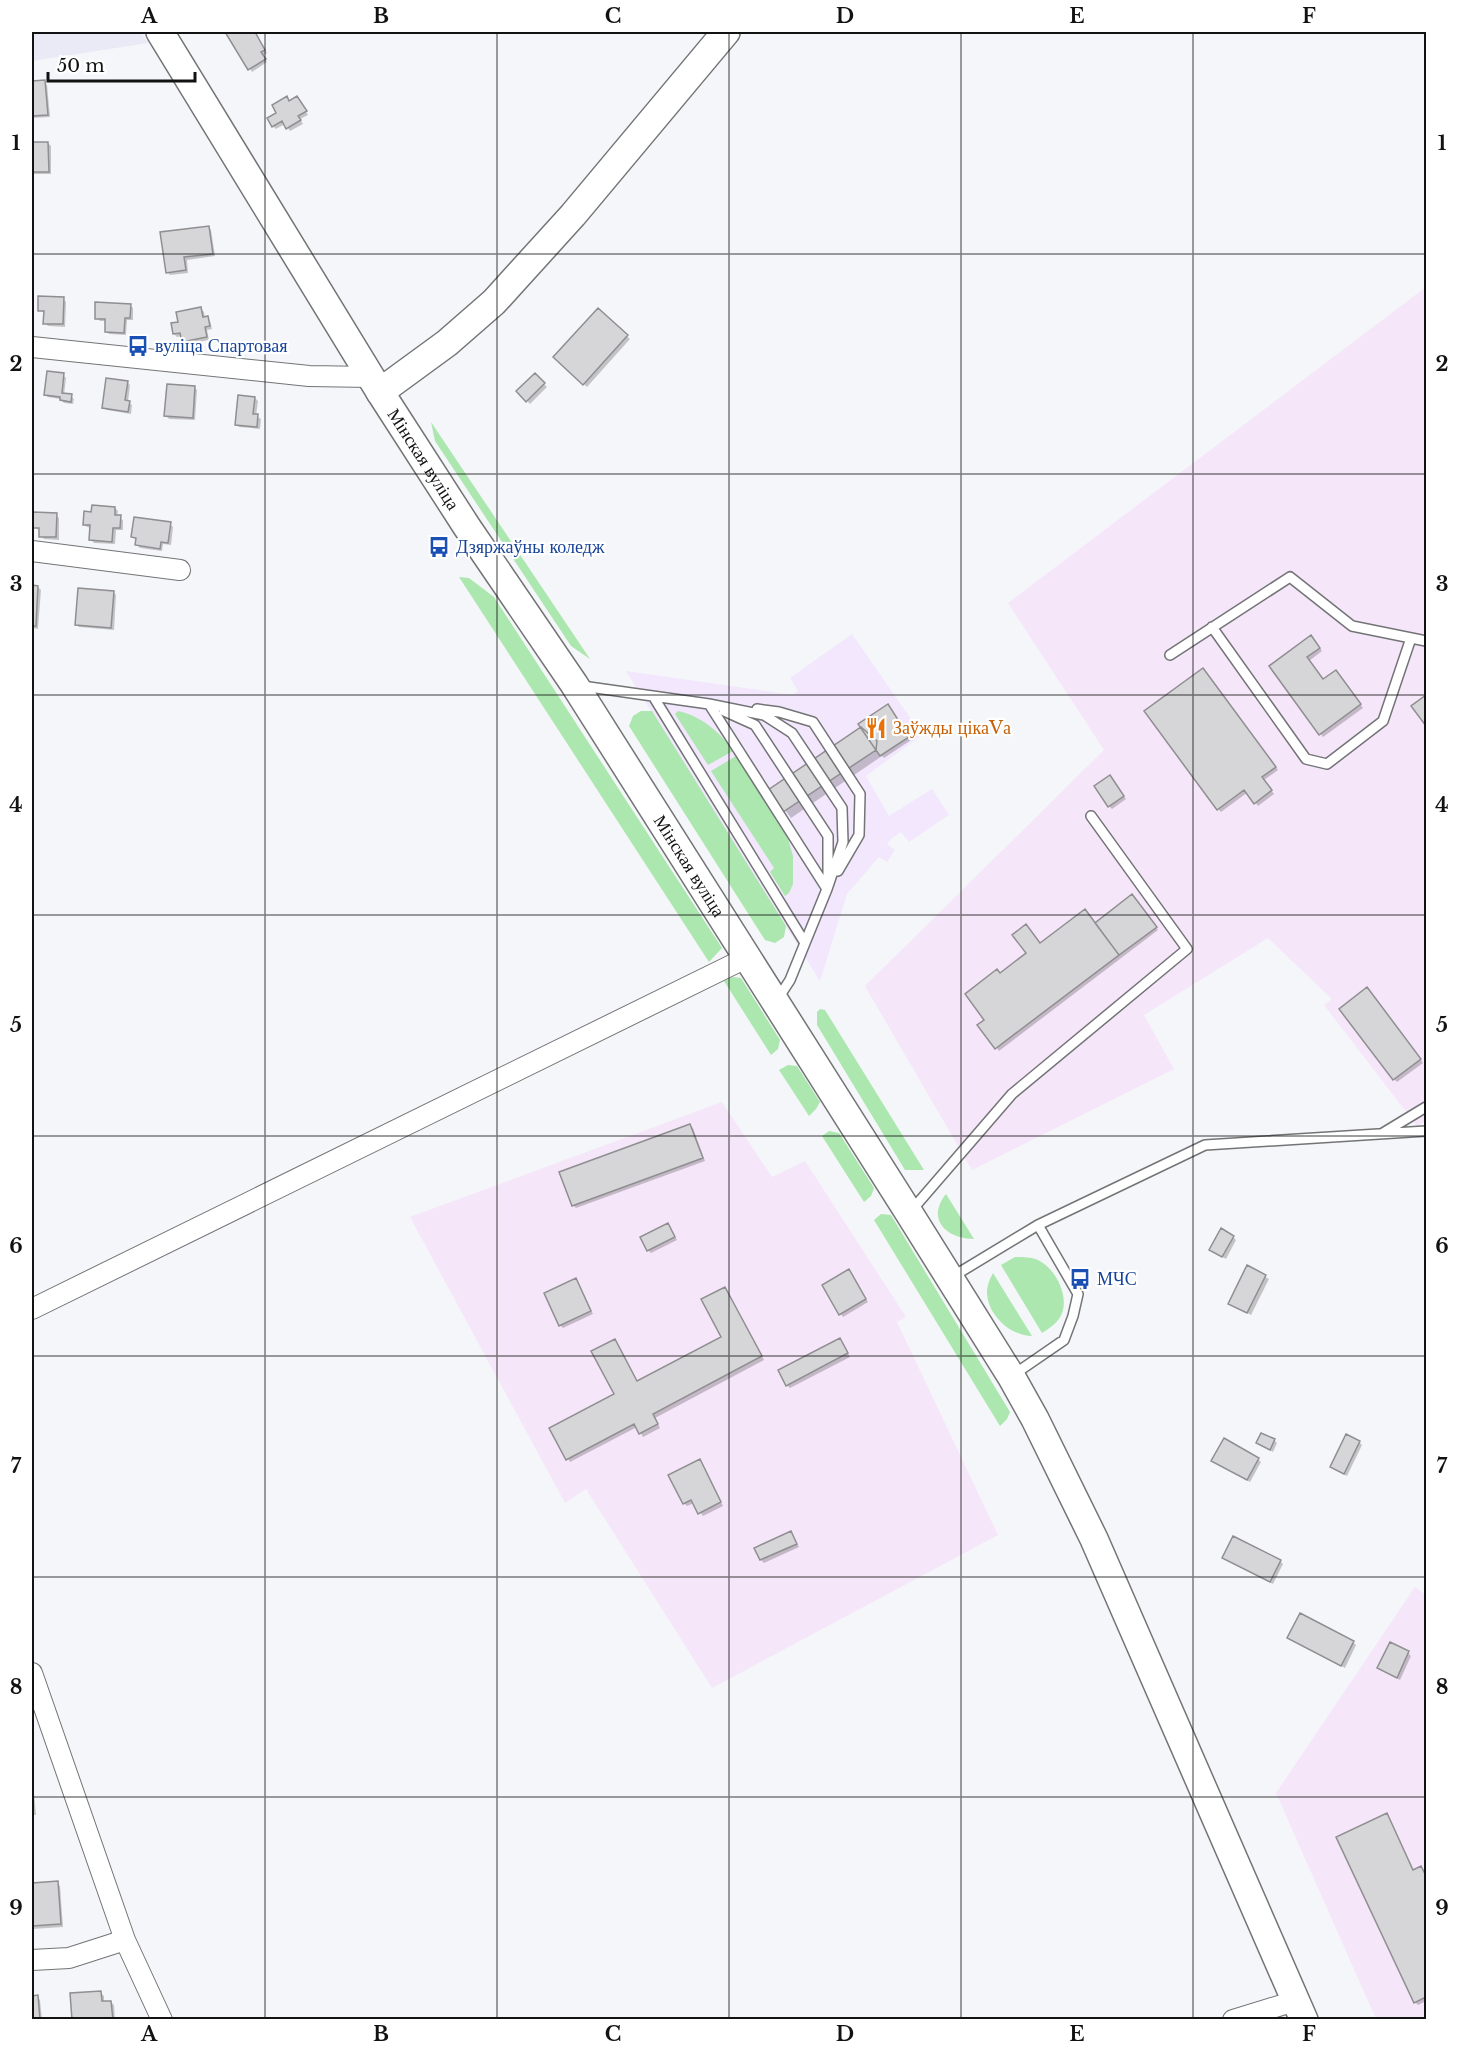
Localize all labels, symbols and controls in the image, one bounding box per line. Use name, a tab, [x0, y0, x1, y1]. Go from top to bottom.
text: A	[140, 4, 158, 28]
text: B	[373, 4, 389, 28]
text: C	[605, 4, 621, 28]
text: D	[836, 4, 854, 28]
text: E	[1069, 4, 1085, 28]
text: F	[1302, 4, 1316, 28]
scale bar	[48, 45, 195, 83]
text: 50 m	[57, 55, 105, 77]
text: 1	[12, 131, 21, 155]
text: 1	[1438, 131, 1447, 155]
bus stop icon: вуліца Спартовая	[126, 334, 150, 358]
place label: вуліца Спартовая	[155, 335, 287, 357]
text: 2	[9, 352, 23, 376]
text: 2	[1435, 352, 1449, 376]
street label: Мінская вуліца	[383, 404, 464, 514]
bus stop icon: Дзяржаўны коледж	[427, 535, 451, 559]
place label: Дзяржаўны коледж	[456, 536, 605, 558]
text: 3	[10, 572, 22, 596]
text: 3	[1436, 572, 1448, 596]
restaurant icon: Заўжды цікаVа	[864, 716, 888, 740]
place label: Заўжды цікаVа	[893, 717, 1011, 739]
text: 4	[9, 793, 23, 817]
text: 4	[1435, 793, 1449, 817]
street label: Мінская вуліца	[649, 811, 730, 921]
text: 5	[10, 1013, 22, 1037]
text: 5	[1436, 1013, 1448, 1037]
text: 6	[9, 1234, 23, 1258]
text: 6	[1435, 1234, 1449, 1258]
bus stop icon: МЧС	[1068, 1267, 1092, 1291]
place label: МЧС	[1097, 1268, 1137, 1290]
text: 7	[11, 1454, 22, 1478]
text: 7	[1437, 1454, 1448, 1478]
text: 8	[10, 1675, 22, 1699]
text: 8	[1436, 1675, 1448, 1699]
text: 9	[9, 1896, 23, 1920]
text: 9	[1435, 1896, 1449, 1920]
text: A	[140, 2022, 158, 2046]
text: B	[373, 2022, 389, 2046]
text: C	[605, 2022, 621, 2046]
text: D	[836, 2022, 854, 2046]
text: E	[1069, 2022, 1085, 2046]
text: F	[1302, 2022, 1316, 2046]

